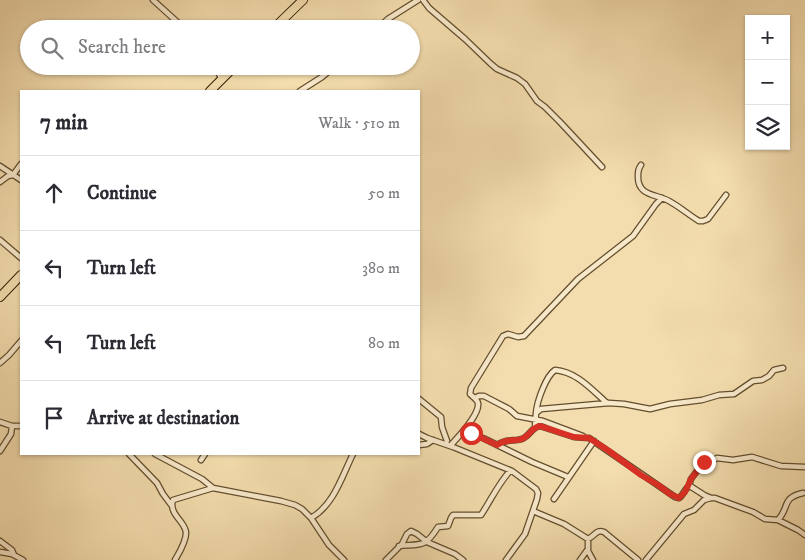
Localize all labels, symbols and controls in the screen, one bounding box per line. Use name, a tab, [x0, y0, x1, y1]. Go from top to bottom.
map controls	[745, 15, 790, 150]
button: +	[745, 15, 790, 60]
search box	[20, 20, 420, 75]
icon: search	[38, 34, 66, 62]
text: Search here	[78, 36, 166, 59]
button: −	[745, 60, 790, 105]
button: layers	[745, 105, 790, 150]
text: 7 min	[40, 110, 88, 136]
text: Walk · 510 m	[318, 113, 400, 133]
icon: ahead	[40, 179, 68, 207]
text: Continue	[87, 182, 157, 205]
text: 50 m	[368, 183, 400, 203]
icon: left	[40, 254, 68, 282]
text: Turn left	[87, 257, 156, 280]
text: 380 m	[362, 258, 400, 278]
icon: left	[40, 329, 68, 357]
text: Turn left	[87, 332, 156, 355]
text: 80 m	[368, 333, 400, 353]
icon: arrive	[40, 404, 68, 432]
text: Arrive at destination	[87, 407, 239, 430]
route start	[460, 422, 483, 445]
route end	[693, 451, 716, 474]

